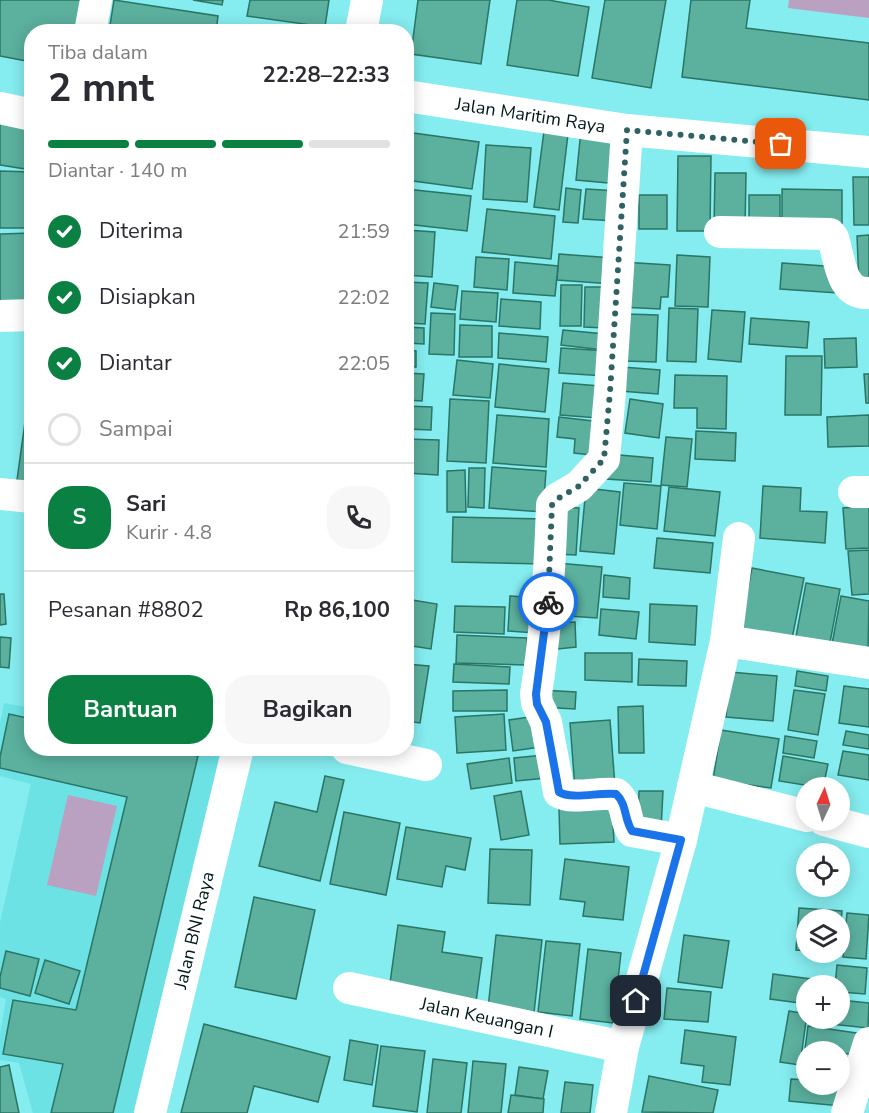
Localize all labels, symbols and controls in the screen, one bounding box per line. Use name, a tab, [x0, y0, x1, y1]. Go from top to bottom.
text: Tiba dalam	[48, 39, 148, 66]
text: 22:28–22:33	[262, 60, 390, 90]
text: 2 mnt	[48, 62, 154, 115]
street label: Jalan Maritim Raya	[453, 92, 607, 139]
pin	[755, 118, 806, 169]
icon: bag	[764, 127, 797, 160]
text: Diantar · 140 m	[48, 157, 187, 184]
icon: check	[48, 215, 81, 248]
text: Diterima	[99, 216, 183, 246]
text: 21:59	[337, 218, 390, 245]
icon: check	[48, 281, 81, 314]
text: Disiapkan	[99, 282, 196, 312]
text: 22:02	[337, 284, 390, 311]
icon: check	[48, 347, 81, 380]
text: Diantar	[99, 348, 172, 378]
text: 22:05	[337, 350, 390, 377]
text: Sampai	[99, 414, 173, 444]
button: phone	[327, 486, 390, 549]
text: Sari	[126, 489, 166, 519]
text: S	[73, 502, 86, 532]
text: Kurir · 4.8	[126, 519, 212, 546]
courier	[518, 572, 578, 632]
icon: bike	[532, 586, 565, 619]
text: Pesanan #8802	[48, 595, 204, 625]
text: Rp 86,100	[284, 595, 390, 625]
button: Bantuan	[48, 675, 213, 744]
button: Bagikan	[225, 675, 390, 744]
north arrow	[796, 777, 850, 831]
map controls	[796, 777, 850, 1095]
button: locate	[796, 843, 850, 897]
street label: Jalan BNI Raya	[168, 869, 220, 992]
button: layers	[796, 909, 850, 963]
pin	[610, 975, 661, 1026]
button: +	[796, 975, 850, 1029]
icon: home	[619, 984, 652, 1017]
street label: Jalan Keuangan I	[417, 992, 555, 1044]
button: −	[796, 1041, 850, 1095]

